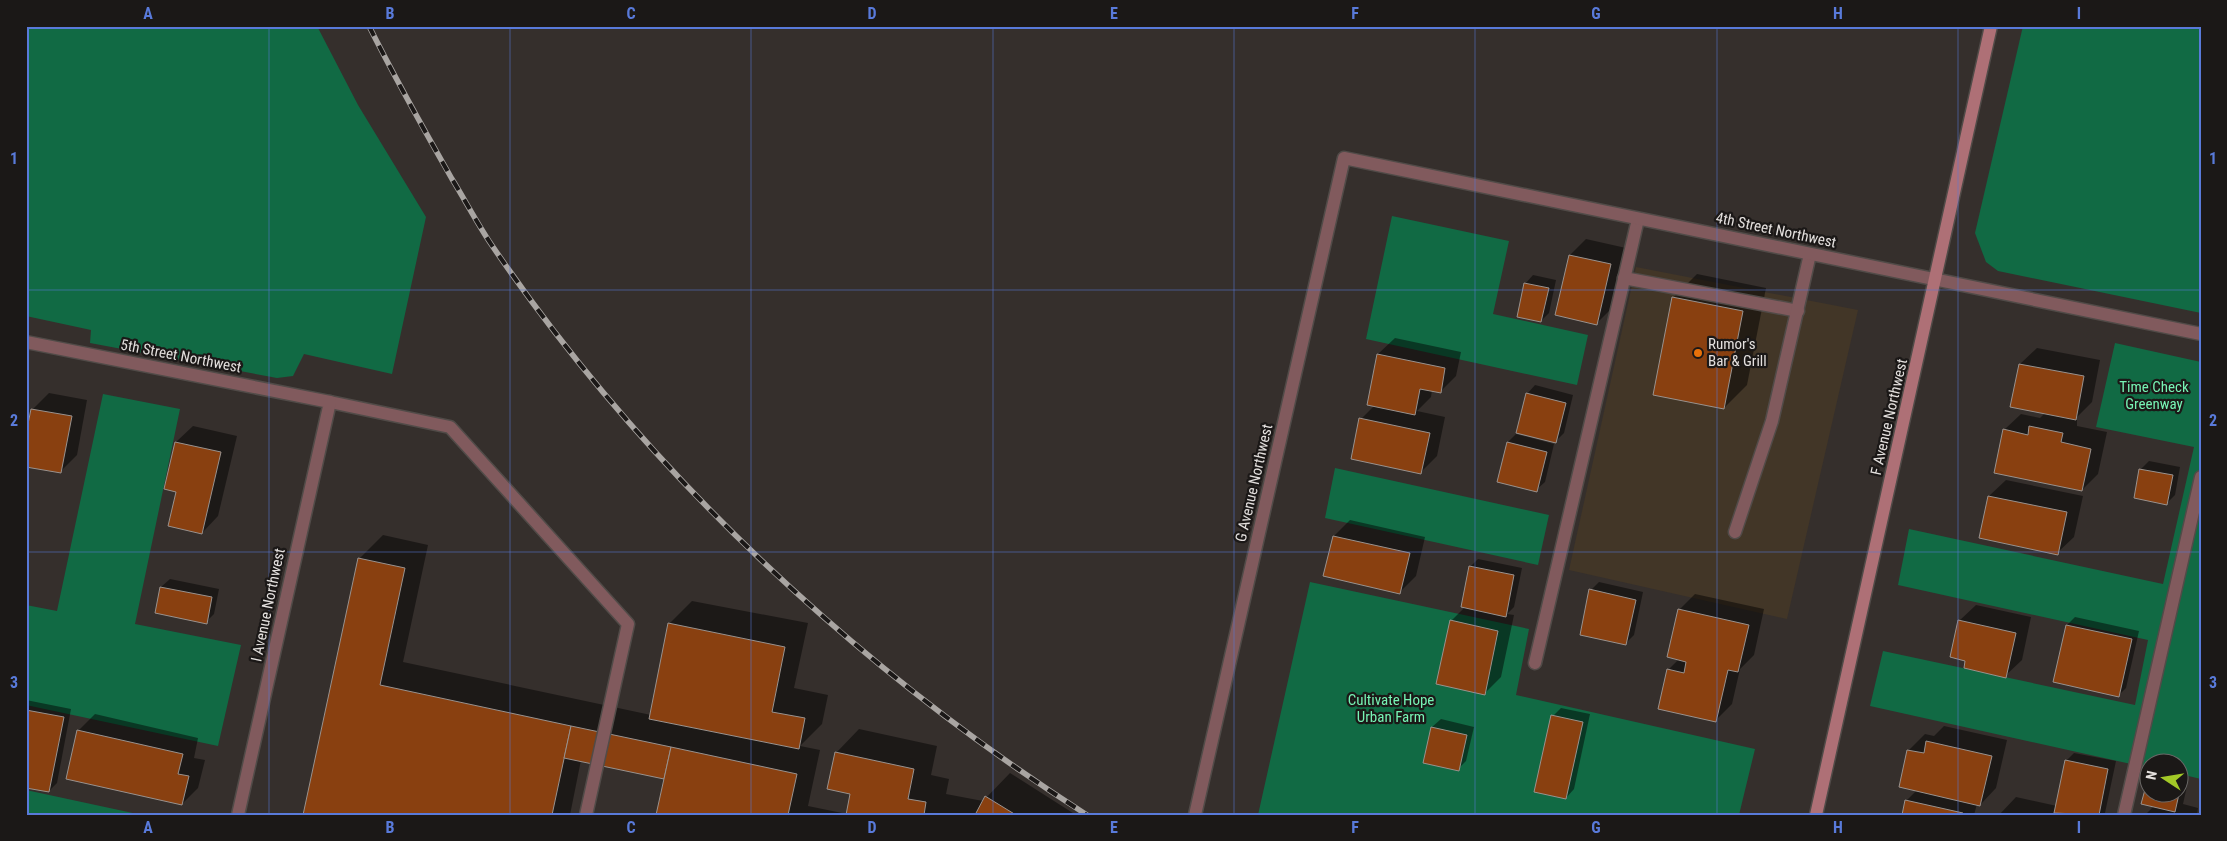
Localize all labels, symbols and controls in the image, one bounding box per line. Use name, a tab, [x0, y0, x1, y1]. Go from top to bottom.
text: A	[143, 4, 153, 23]
text: B	[386, 4, 395, 23]
text: C	[626, 4, 636, 23]
text: D	[867, 4, 877, 23]
text: E	[1110, 4, 1118, 23]
text: F	[1351, 4, 1359, 23]
text: G	[1591, 4, 1601, 23]
text: H	[1833, 4, 1843, 23]
text: I	[2077, 4, 2081, 23]
text: 1	[10, 149, 18, 168]
text: 1	[2209, 149, 2217, 168]
street label: 4th Street Northwest	[1714, 208, 1838, 252]
street label: 5th Street Northwest	[119, 335, 243, 377]
place label: Rumor's Bar & Grill	[1708, 335, 1767, 370]
marker: Rumor's Bar & Grill	[1692, 347, 1704, 359]
street label: F Avenue Northwest	[1867, 357, 1911, 477]
park label: Time Check Greenway	[2119, 378, 2189, 413]
text: 2	[10, 411, 18, 430]
text: 2	[2209, 411, 2217, 430]
street label: G Avenue Northwest	[1232, 422, 1276, 544]
street label: I Avenue Northwest	[247, 547, 289, 663]
text: 3	[10, 673, 18, 692]
text: 3	[2209, 673, 2217, 692]
park label: Cultivate Hope Urban Farm	[1348, 691, 1434, 726]
north arrow	[2140, 754, 2190, 804]
text: N	[2143, 769, 2160, 781]
text: A	[143, 818, 153, 837]
text: B	[386, 818, 395, 837]
text: C	[626, 818, 636, 837]
text: D	[867, 818, 877, 837]
text: E	[1110, 818, 1118, 837]
text: F	[1351, 818, 1359, 837]
text: G	[1591, 818, 1601, 837]
text: H	[1833, 818, 1843, 837]
text: I	[2077, 818, 2081, 837]

